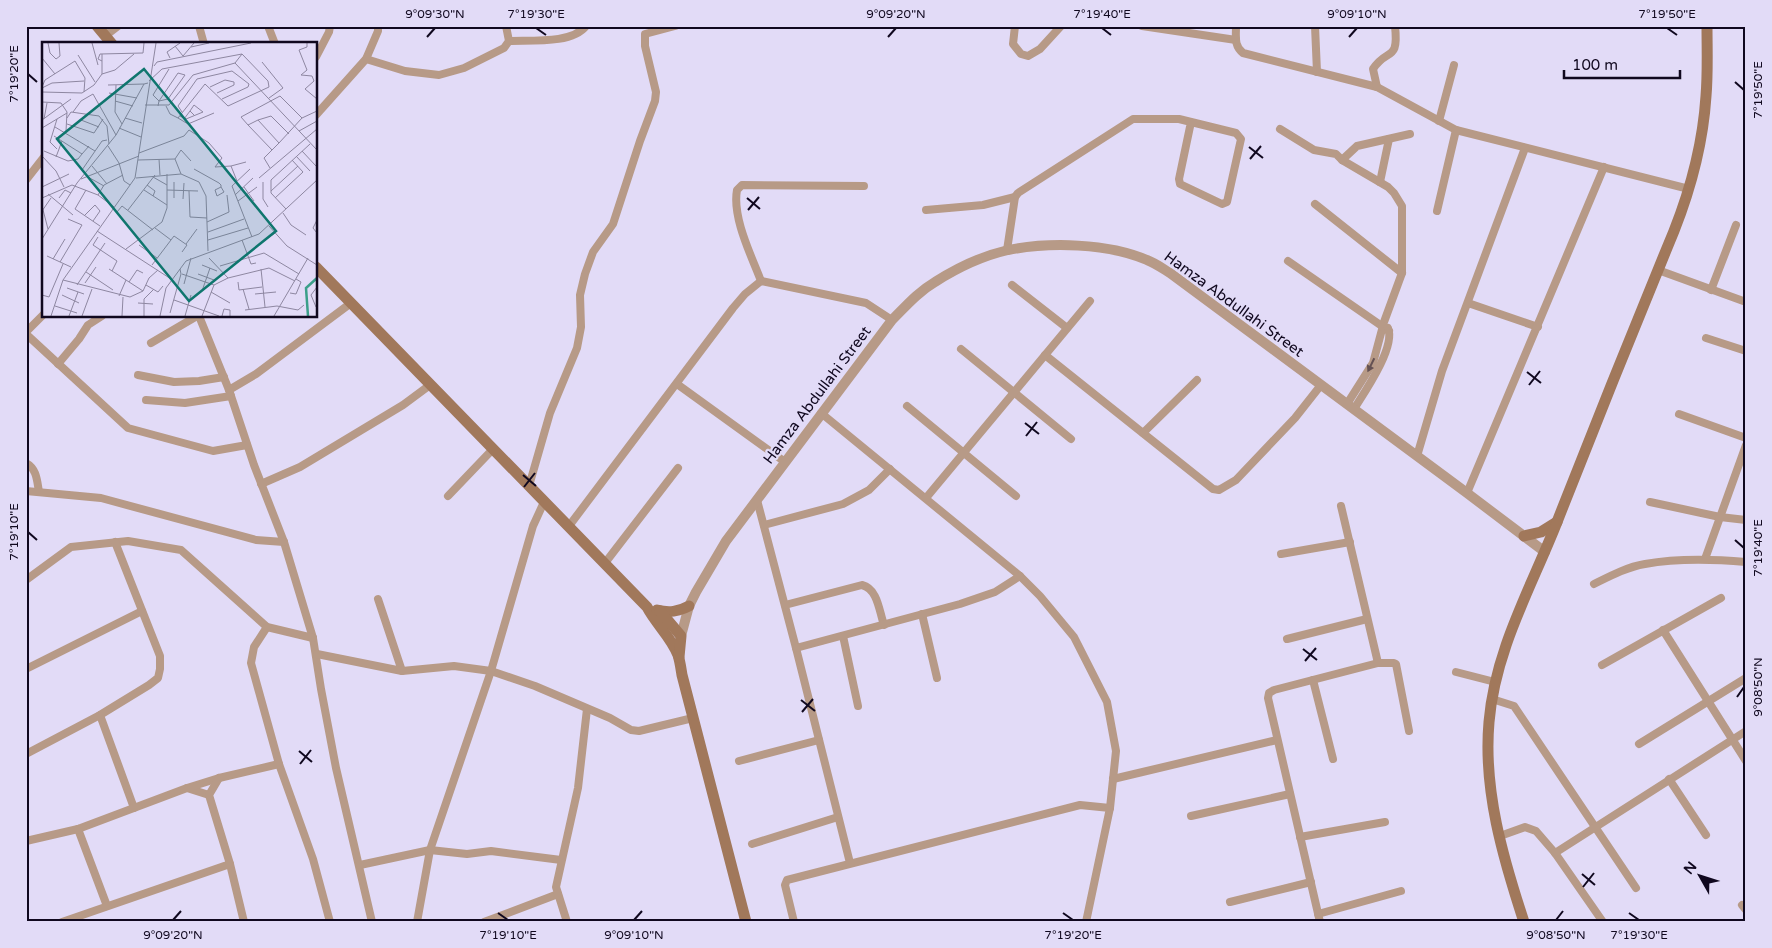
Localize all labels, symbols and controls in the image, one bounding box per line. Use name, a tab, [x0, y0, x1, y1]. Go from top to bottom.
text: 9°09'30"N	[405, 7, 465, 21]
text: 7°19'30"E	[507, 7, 565, 21]
text: 9°09'20"N	[866, 7, 926, 21]
text: 7°19'40"E	[1073, 7, 1131, 21]
text: 9°09'10"N	[1327, 7, 1387, 21]
text: 7°19'50"E	[1638, 7, 1696, 21]
inset map	[42, 42, 318, 318]
text: 7°19'20"E	[7, 45, 21, 103]
scale bar	[1564, 48, 1681, 80]
text: 100 m	[1572, 56, 1618, 74]
text: 7°19'50"E	[1751, 61, 1765, 119]
street label: Hamza Abdullahi Street	[1161, 247, 1307, 361]
street label: Hamza Abdullahi Street	[759, 322, 875, 468]
one-way arrow	[1367, 358, 1375, 372]
text: 7°19'10"E	[7, 503, 21, 561]
text: 7°19'40"E	[1751, 519, 1765, 577]
text: 9°08'50"N	[1751, 657, 1765, 717]
north arrow	[1674, 850, 1724, 900]
text: N	[1680, 858, 1700, 878]
text: 9°09'20"N	[143, 928, 203, 942]
text: 7°19'10"E	[479, 928, 537, 942]
text: 9°09'10"N	[604, 928, 664, 942]
text: 7°19'20"E	[1044, 928, 1102, 942]
text: 9°08'50"N	[1526, 928, 1586, 942]
text: 7°19'30"E	[1610, 928, 1668, 942]

